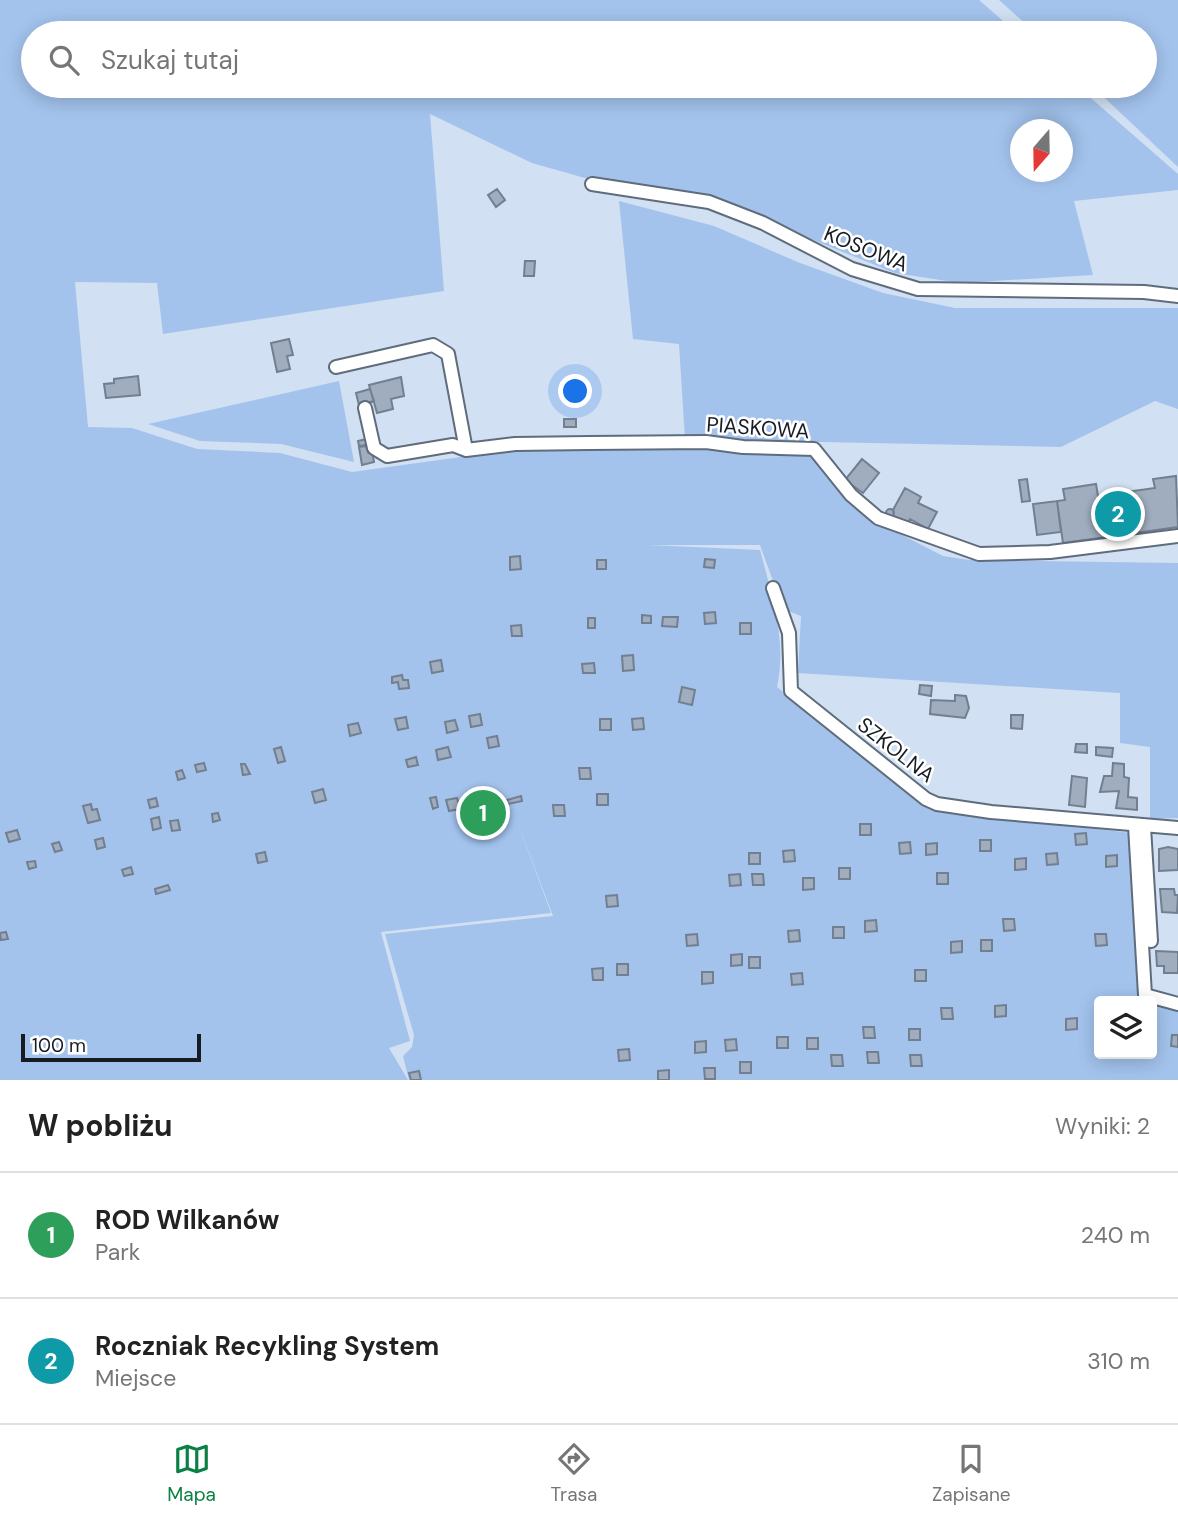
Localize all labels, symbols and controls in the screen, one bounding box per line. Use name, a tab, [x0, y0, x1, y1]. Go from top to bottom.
search box	[21, 21, 1157, 98]
icon: search	[45, 41, 83, 79]
text: Szukaj tutaj	[101, 43, 239, 77]
north arrow	[1010, 119, 1073, 182]
street label: KOSOWA	[820, 219, 912, 279]
your location	[558, 374, 592, 408]
street label: PIASKOWA	[706, 410, 810, 446]
pin: 2	[1095, 488, 1141, 540]
street label: SZKOLNA	[852, 711, 940, 789]
pin: 1	[460, 787, 506, 839]
map controls	[1094, 996, 1157, 1059]
button: layers	[1094, 996, 1157, 1059]
scale bar	[21, 1031, 201, 1063]
text: 100 m	[32, 1033, 86, 1058]
text: W pobliżu	[28, 1106, 173, 1145]
text: Wyniki: 2	[1055, 1111, 1150, 1141]
text: ROD Wilkanów	[95, 1203, 279, 1237]
text: 1	[47, 1220, 55, 1250]
text: 240 m	[1081, 1220, 1150, 1250]
text: Park	[95, 1237, 140, 1267]
text: Roczniak Recykling System	[95, 1329, 439, 1363]
text: 2	[44, 1346, 58, 1376]
text: 310 m	[1087, 1346, 1150, 1376]
text: Miejsce	[95, 1363, 176, 1393]
tab: Mapa	[167, 1440, 216, 1507]
tab: Trasa	[551, 1440, 597, 1507]
tab: Zapisane	[932, 1440, 1011, 1507]

